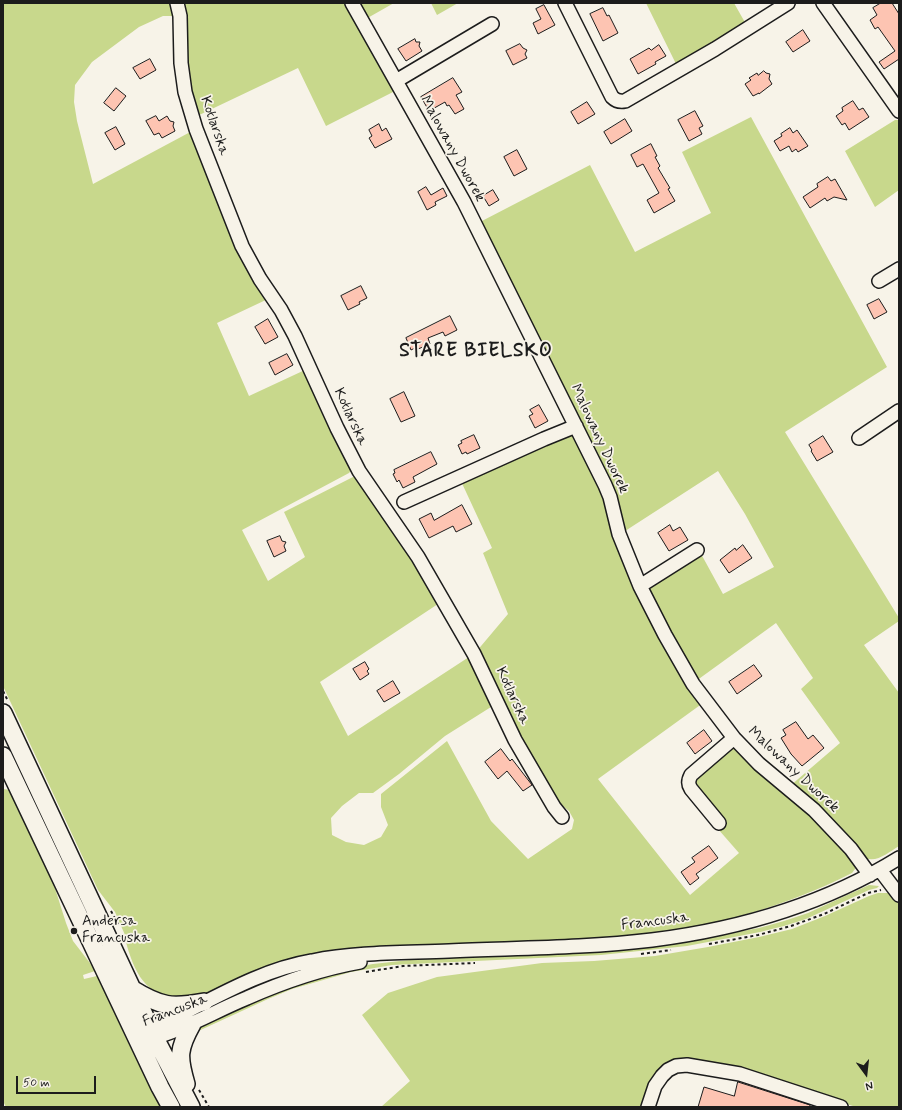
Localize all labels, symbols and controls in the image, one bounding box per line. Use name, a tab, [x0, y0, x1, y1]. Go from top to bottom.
street label: Malowany Dworek	[415, 93, 489, 205]
street label: Kotlarska	[196, 94, 232, 158]
district label: STARE BIELSKO	[396, 341, 556, 363]
street label: Malowany Dworek	[566, 381, 632, 497]
street label: Kotlarska	[329, 385, 371, 449]
street label: Kotlarska	[491, 664, 533, 728]
street label: Malowany Dworek	[744, 723, 842, 817]
street label: Francuska	[620, 909, 690, 935]
place label: Andersa Francuska	[82, 913, 150, 948]
marker: Andersa Francuska	[69, 926, 79, 936]
street label: Francuska	[140, 990, 210, 1032]
north arrow	[846, 1054, 886, 1094]
scale bar	[18, 1068, 98, 1094]
text: 50 m	[23, 1075, 50, 1091]
text: N	[864, 1078, 874, 1093]

